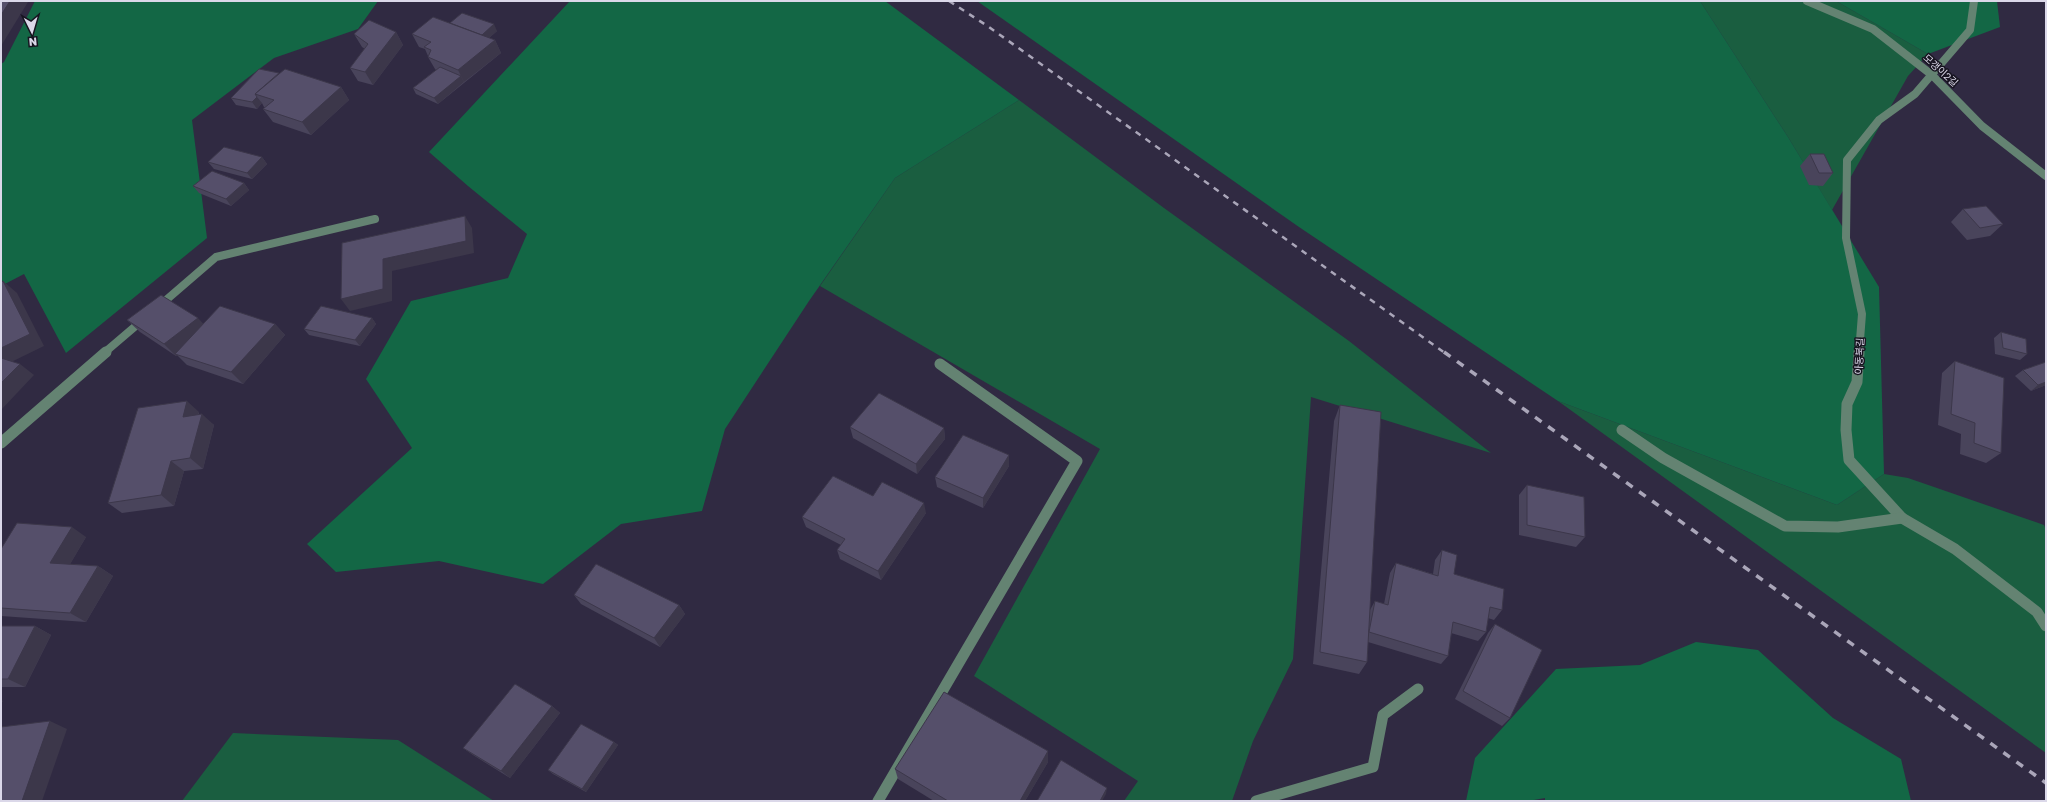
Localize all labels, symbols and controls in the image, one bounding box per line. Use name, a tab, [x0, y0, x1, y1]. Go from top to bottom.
north arrow	[12, 12, 52, 52]
text: N	[28, 36, 38, 49]
street label: 모갱이2길	[1921, 51, 1961, 89]
street label: 아동북길	[1852, 337, 1866, 375]

